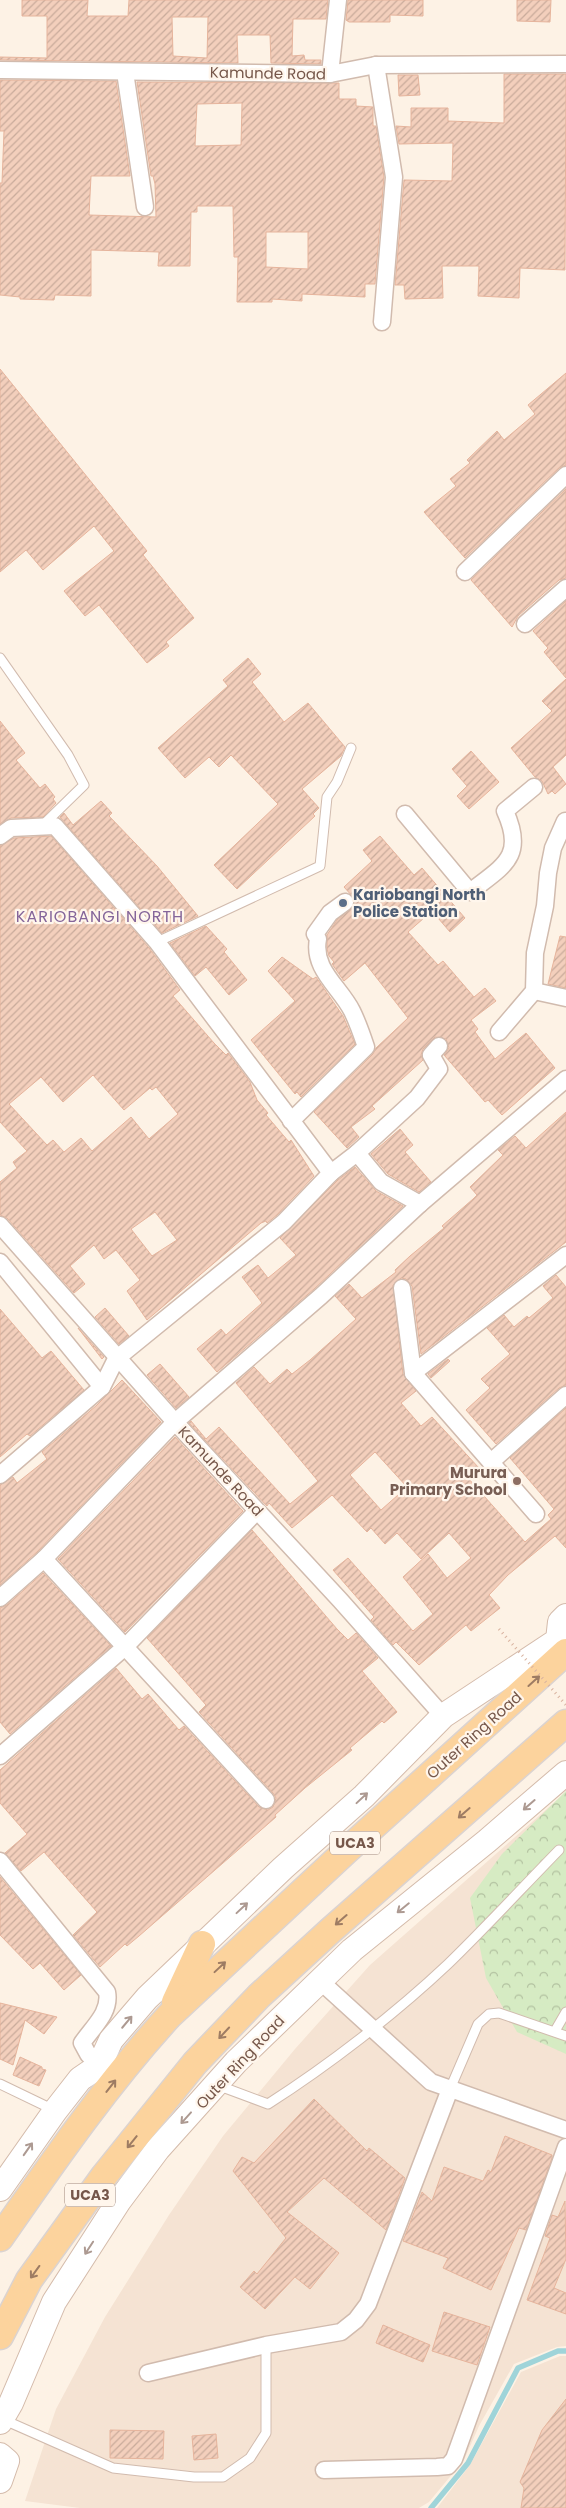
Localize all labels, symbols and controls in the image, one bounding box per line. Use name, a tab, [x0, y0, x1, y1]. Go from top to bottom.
street label: Kamunde Road	[210, 61, 326, 85]
place label: Kariobangi North Police Station	[353, 884, 486, 922]
marker: Kariobangi North Police Station	[337, 897, 349, 909]
district label: KARIOBANGI NORTH	[16, 905, 184, 928]
street label: Kamunde Road	[174, 1421, 268, 1521]
place label: Murura Primary School	[390, 1462, 507, 1500]
marker: Murura Primary School	[511, 1475, 523, 1487]
one-way arrow	[528, 1675, 541, 1686]
street label: Outer Ring Road	[422, 1687, 526, 1783]
one-way arrow	[355, 1792, 368, 1804]
one-way arrow	[523, 1800, 536, 1811]
one-way arrow	[457, 1807, 470, 1819]
road number: UCA3	[330, 1832, 380, 1855]
one-way arrow	[235, 1902, 248, 1914]
one-way arrow	[397, 1903, 410, 1914]
one-way arrow	[335, 1914, 348, 1926]
one-way arrow	[214, 1961, 227, 1973]
street label: Outer Ring Road	[191, 2010, 289, 2114]
one-way arrow	[121, 2016, 132, 2029]
one-way arrow	[218, 2026, 230, 2039]
one-way arrow	[106, 2080, 117, 2093]
one-way arrow	[181, 2112, 192, 2125]
one-way arrow	[126, 2135, 137, 2148]
one-way arrow	[23, 2142, 33, 2156]
road number: UCA3	[65, 2184, 115, 2206]
one-way arrow	[84, 2240, 94, 2254]
one-way arrow	[29, 2265, 40, 2279]

